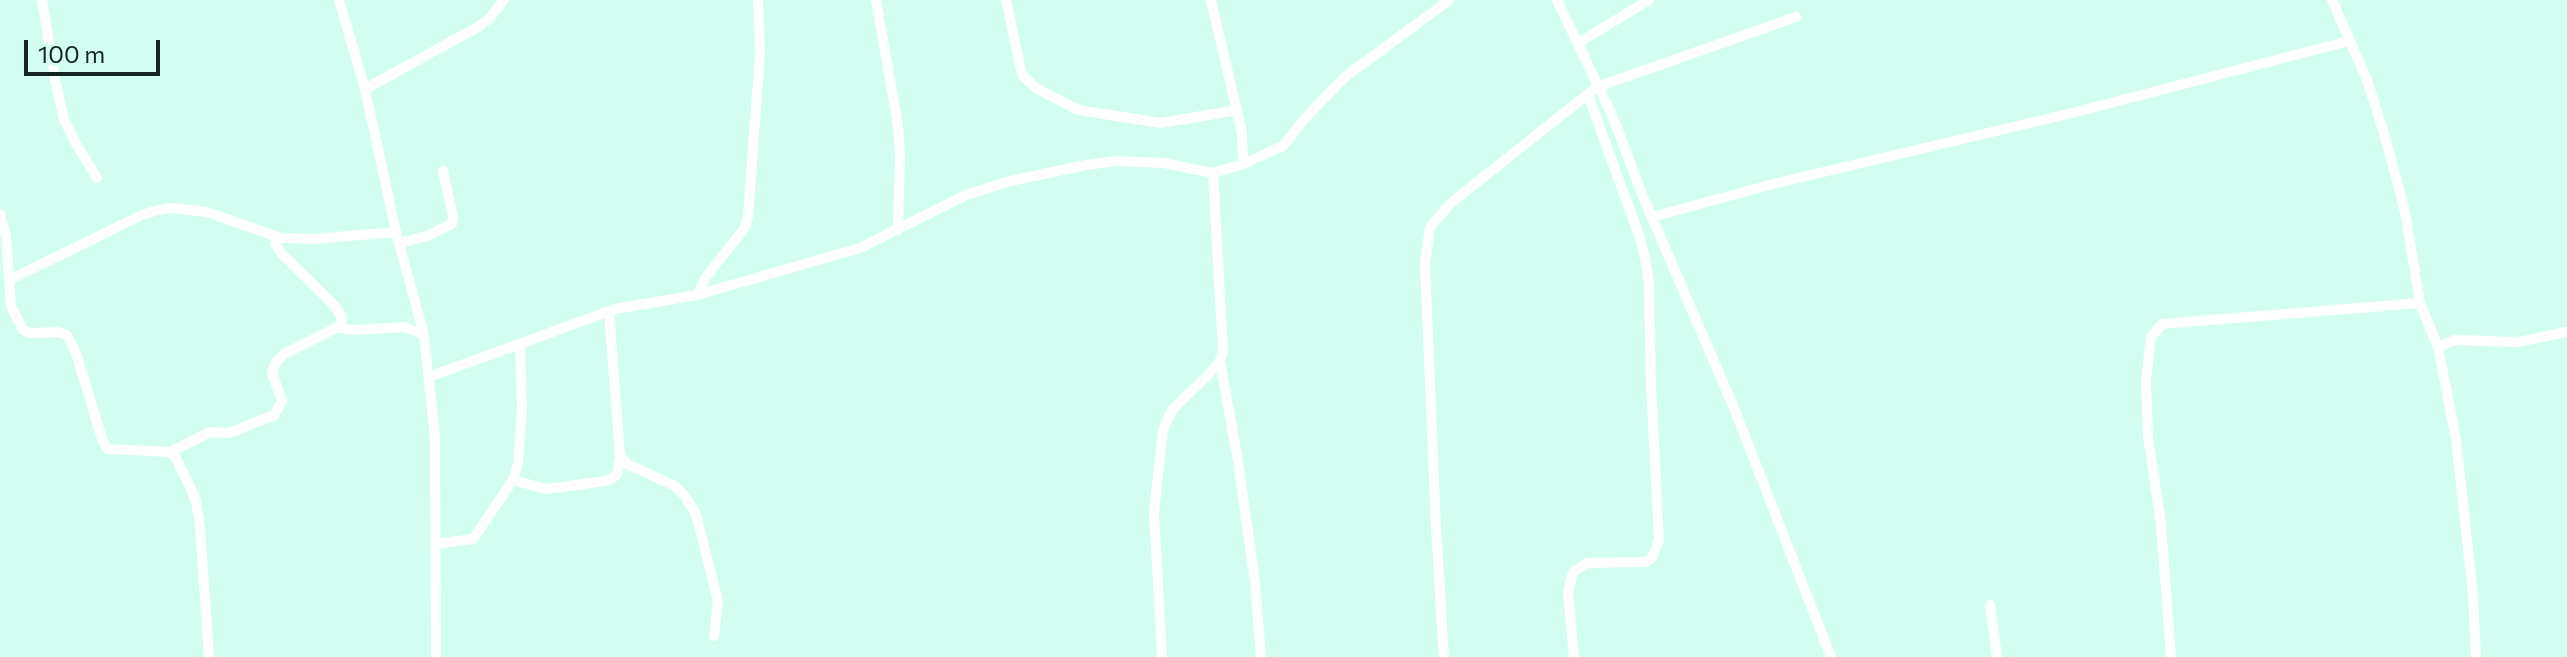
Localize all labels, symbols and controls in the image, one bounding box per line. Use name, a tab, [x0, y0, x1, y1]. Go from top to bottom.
scale bar	[28, 24, 164, 74]
text: 100 m	[38, 39, 105, 68]

